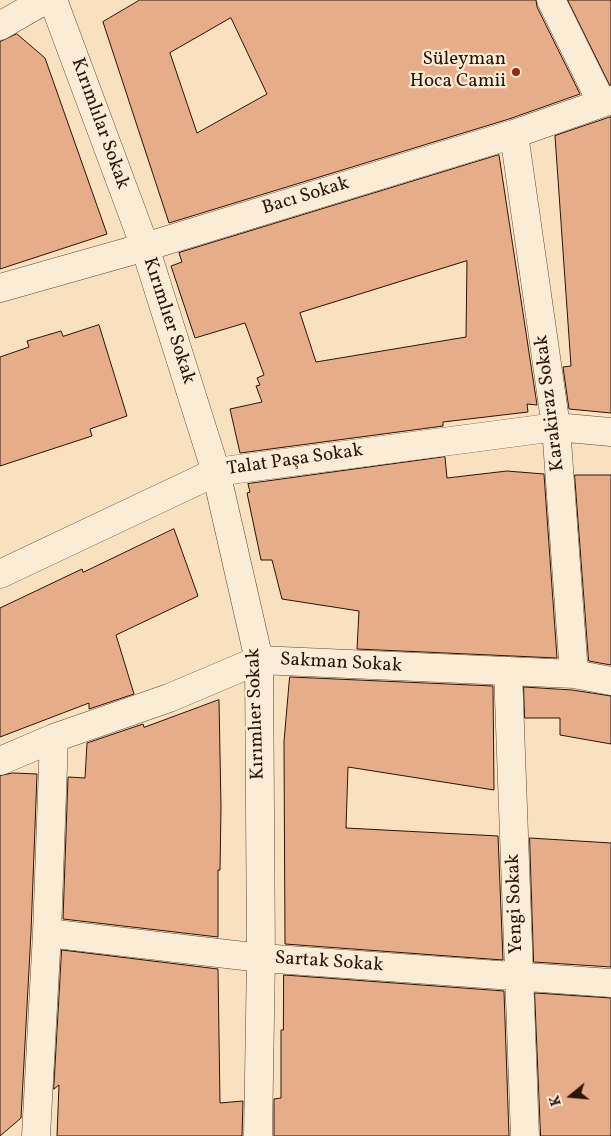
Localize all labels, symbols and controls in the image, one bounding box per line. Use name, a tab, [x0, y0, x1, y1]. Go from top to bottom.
place label: Süleyman Hoca Camii	[410, 50, 506, 94]
street label: Kırımlılar Sokak	[65, 55, 133, 193]
marker: Süleyman Hoca Camii	[510, 66, 522, 78]
street label: Bacı Sokak	[260, 173, 352, 221]
street label: Kırımlıer Sokak	[137, 255, 199, 387]
street label: Karakiraz Sokak	[531, 334, 571, 472]
street label: Talat Paşa Sokak	[225, 440, 365, 482]
street label: Kırımlıer Sokak	[243, 648, 271, 780]
street label: Sakman Sokak	[279, 649, 403, 679]
street label: Yengi Sokak	[503, 853, 529, 955]
street label: Sartak Sokak	[274, 948, 384, 978]
north arrow	[546, 1071, 596, 1121]
text: K	[546, 1093, 567, 1108]

